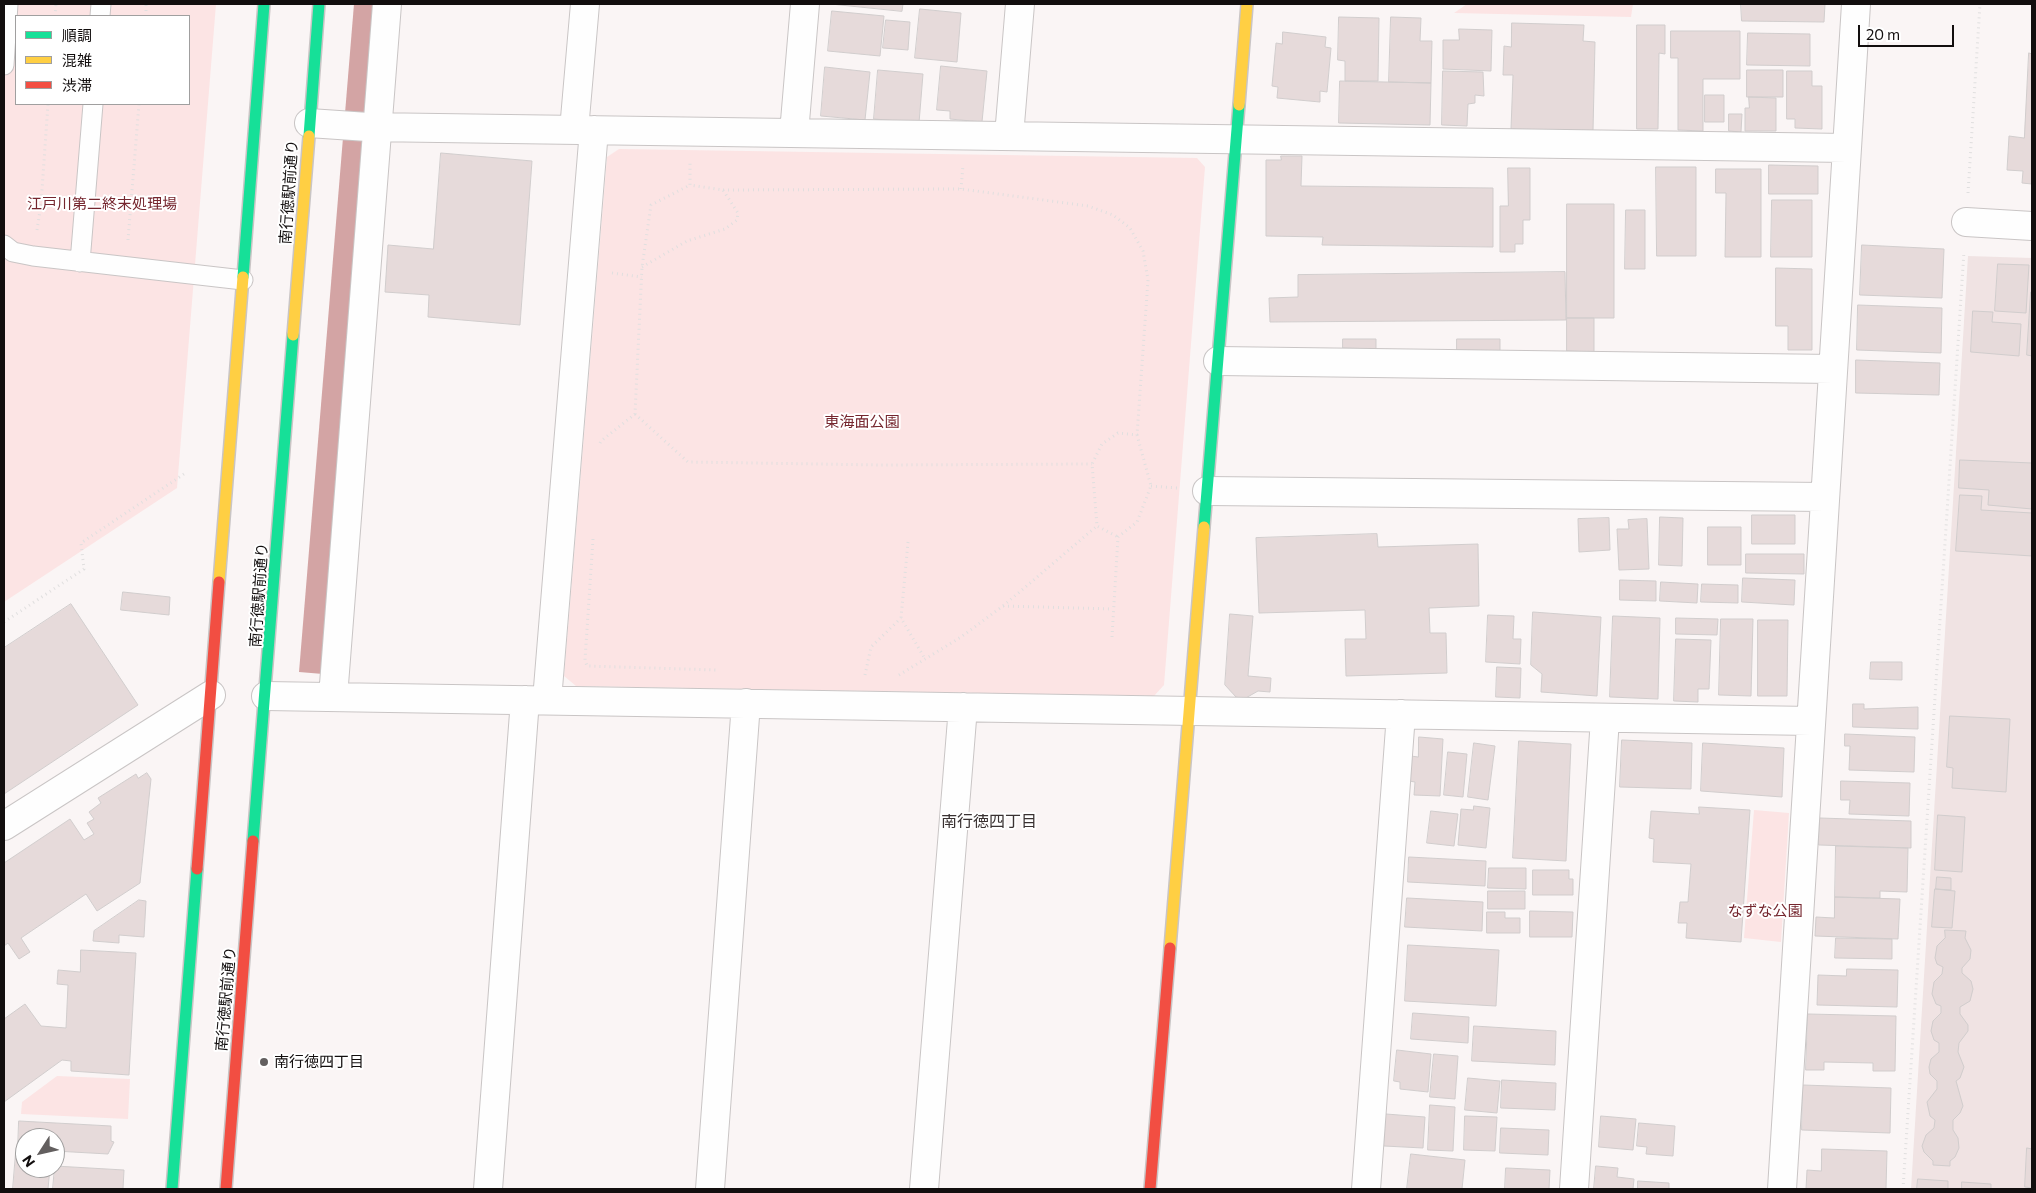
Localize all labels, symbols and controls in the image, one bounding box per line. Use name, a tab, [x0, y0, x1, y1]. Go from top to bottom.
legend	[15, 15, 190, 105]
scale bar	[1861, 15, 1957, 47]
text: 20 m	[1866, 25, 1900, 43]
text: 順調	[62, 26, 92, 44]
text: 混雑	[62, 51, 92, 69]
text: 渋滞	[62, 76, 92, 94]
street label: 南行徳駅前通り	[276, 139, 302, 245]
park label: 江戸川第二終末処理場	[27, 195, 177, 213]
park label: 東海面公園	[825, 413, 899, 431]
street label: 南行徳駅前通り	[246, 542, 272, 648]
district label: 南行徳四丁目	[941, 812, 1037, 832]
park label: なずな公園	[1728, 902, 1802, 920]
street label: 南行徳駅前通り	[212, 946, 240, 1052]
place label: 南行徳四丁目	[274, 1053, 364, 1071]
marker: 南行徳四丁目	[258, 1056, 270, 1068]
north arrow	[15, 1128, 65, 1178]
text: N	[18, 1152, 38, 1170]

